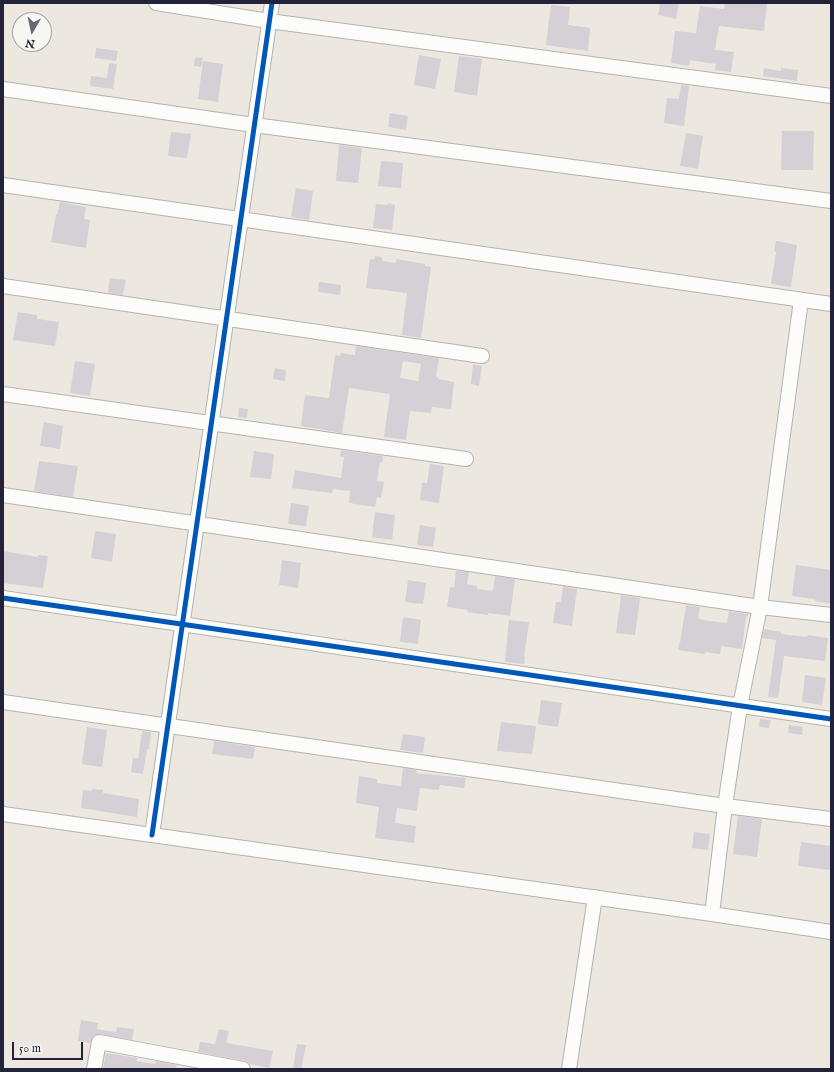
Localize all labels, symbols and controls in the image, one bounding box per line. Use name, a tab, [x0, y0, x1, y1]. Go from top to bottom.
north arrow	[12, 12, 52, 52]
text: N	[24, 35, 36, 51]
scale bar	[14, 1034, 85, 1060]
text: 50 m	[19, 1041, 41, 1056]

